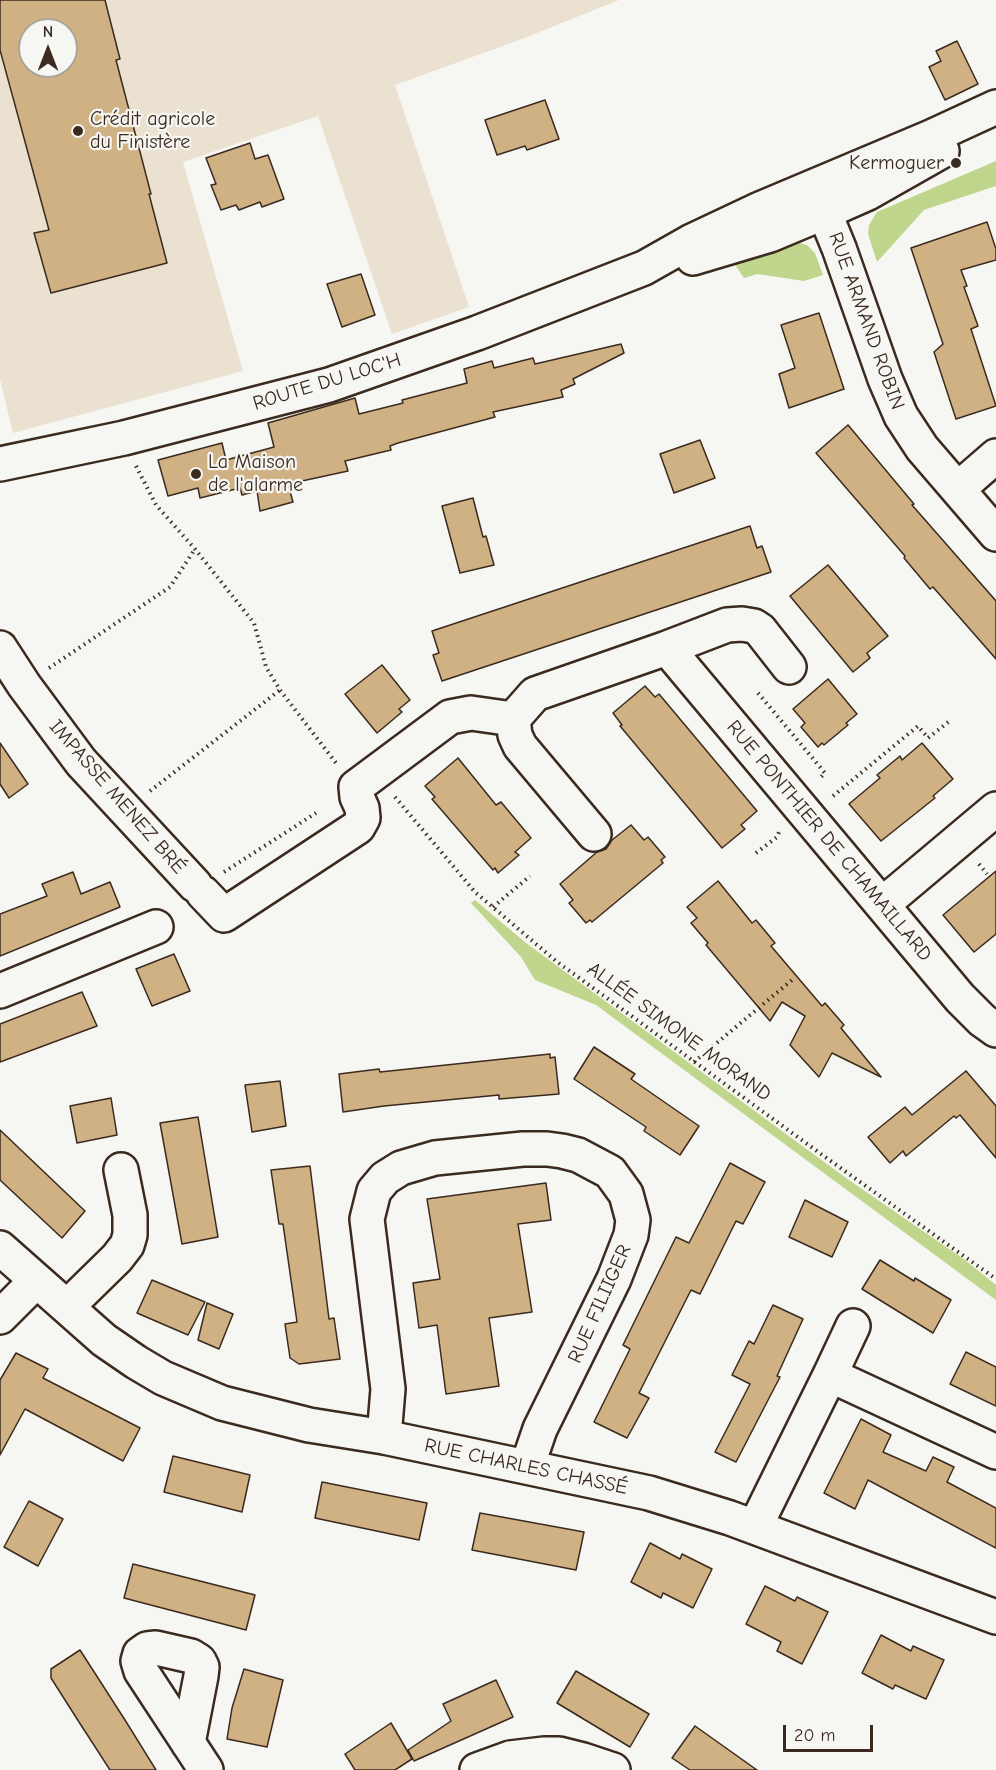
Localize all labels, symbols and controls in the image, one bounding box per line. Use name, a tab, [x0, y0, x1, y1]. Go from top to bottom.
north arrow	[18, 18, 78, 78]
text: N	[43, 23, 53, 41]
place label: Crédit agricole du Finistère	[90, 107, 215, 154]
marker: Crédit agricole du Finistère	[71, 124, 85, 138]
place label: Kermoguer	[849, 151, 944, 175]
marker: Kermoguer	[949, 156, 963, 170]
street label: RUE ARMAND ROBIN	[823, 229, 909, 413]
street label: ROUTE DU LOC'H	[250, 348, 404, 416]
place label: La Maison de l'alarme	[208, 450, 303, 497]
marker: La Maison de l'alarme	[189, 467, 203, 481]
street label: IMPASSE MENEZ BRÉ	[44, 715, 190, 879]
street label: RUE PONTHIER DE CHAMAILLARD	[721, 716, 937, 966]
street label: ALLÉE SIMONE MORAND	[582, 957, 776, 1107]
street label: RUE FILIIGER	[563, 1241, 637, 1367]
street label: RUE CHARLES CHASSÉ	[422, 1434, 630, 1500]
scale bar	[786, 1713, 876, 1751]
text: 20 m	[794, 1725, 835, 1746]

